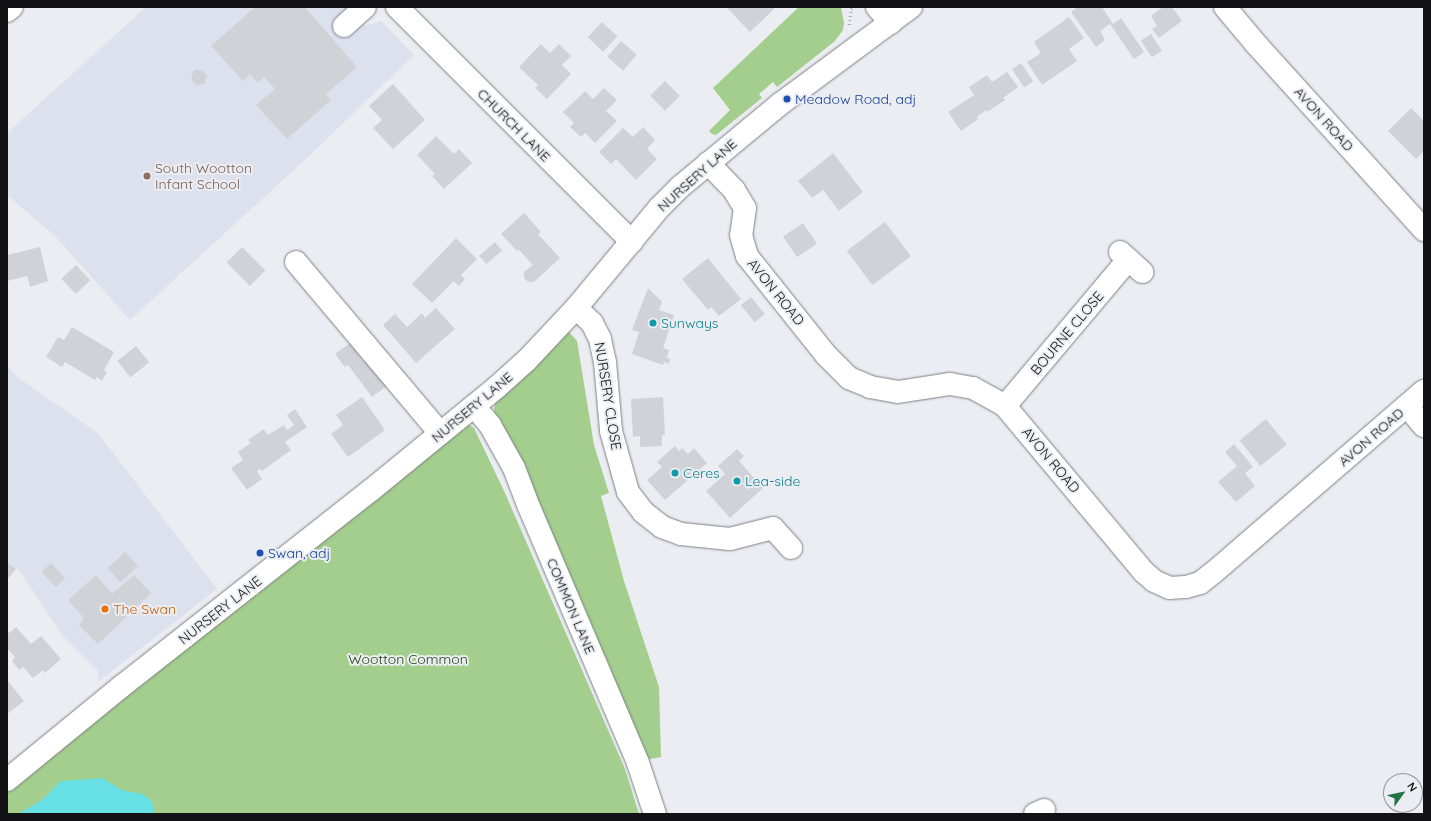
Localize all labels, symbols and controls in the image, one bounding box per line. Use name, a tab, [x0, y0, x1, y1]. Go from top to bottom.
street label: AVON ROAD	[1291, 83, 1357, 155]
street label: CHURCH LANE	[474, 85, 554, 165]
place label: Meadow Road, adj	[795, 91, 916, 107]
marker: Meadow Road, adj	[782, 94, 792, 104]
street label: NURSERY LANE	[654, 135, 740, 215]
place label: South Wootton Infant School	[155, 160, 252, 192]
marker: South Wootton Infant School	[142, 171, 152, 181]
street label: AVON ROAD	[744, 255, 808, 329]
street label: BOURNE CLOSE	[1027, 288, 1107, 378]
place label: Sunways	[661, 315, 718, 331]
marker: Sunways	[648, 318, 658, 328]
street label: NURSERY CLOSE	[591, 341, 625, 451]
street label: NURSERY LANE	[428, 368, 516, 446]
street label: AVON ROAD	[1335, 404, 1407, 470]
street label: AVON ROAD	[1019, 424, 1083, 496]
place label: Ceres	[683, 465, 720, 481]
marker: Ceres	[670, 468, 680, 478]
place label: Lea-side	[745, 473, 800, 489]
marker: Lea-side	[732, 476, 742, 486]
place label: Swan, adj	[268, 545, 330, 561]
marker: Swan, adj	[255, 548, 265, 558]
street label: COMMON LANE	[543, 556, 599, 656]
street label: NURSERY LANE	[175, 572, 265, 648]
place label: The Swan	[113, 601, 176, 617]
marker: The Swan	[100, 604, 110, 614]
park label: Wootton Common	[348, 651, 468, 667]
north arrow	[1383, 773, 1423, 813]
text: N	[1404, 780, 1420, 794]

